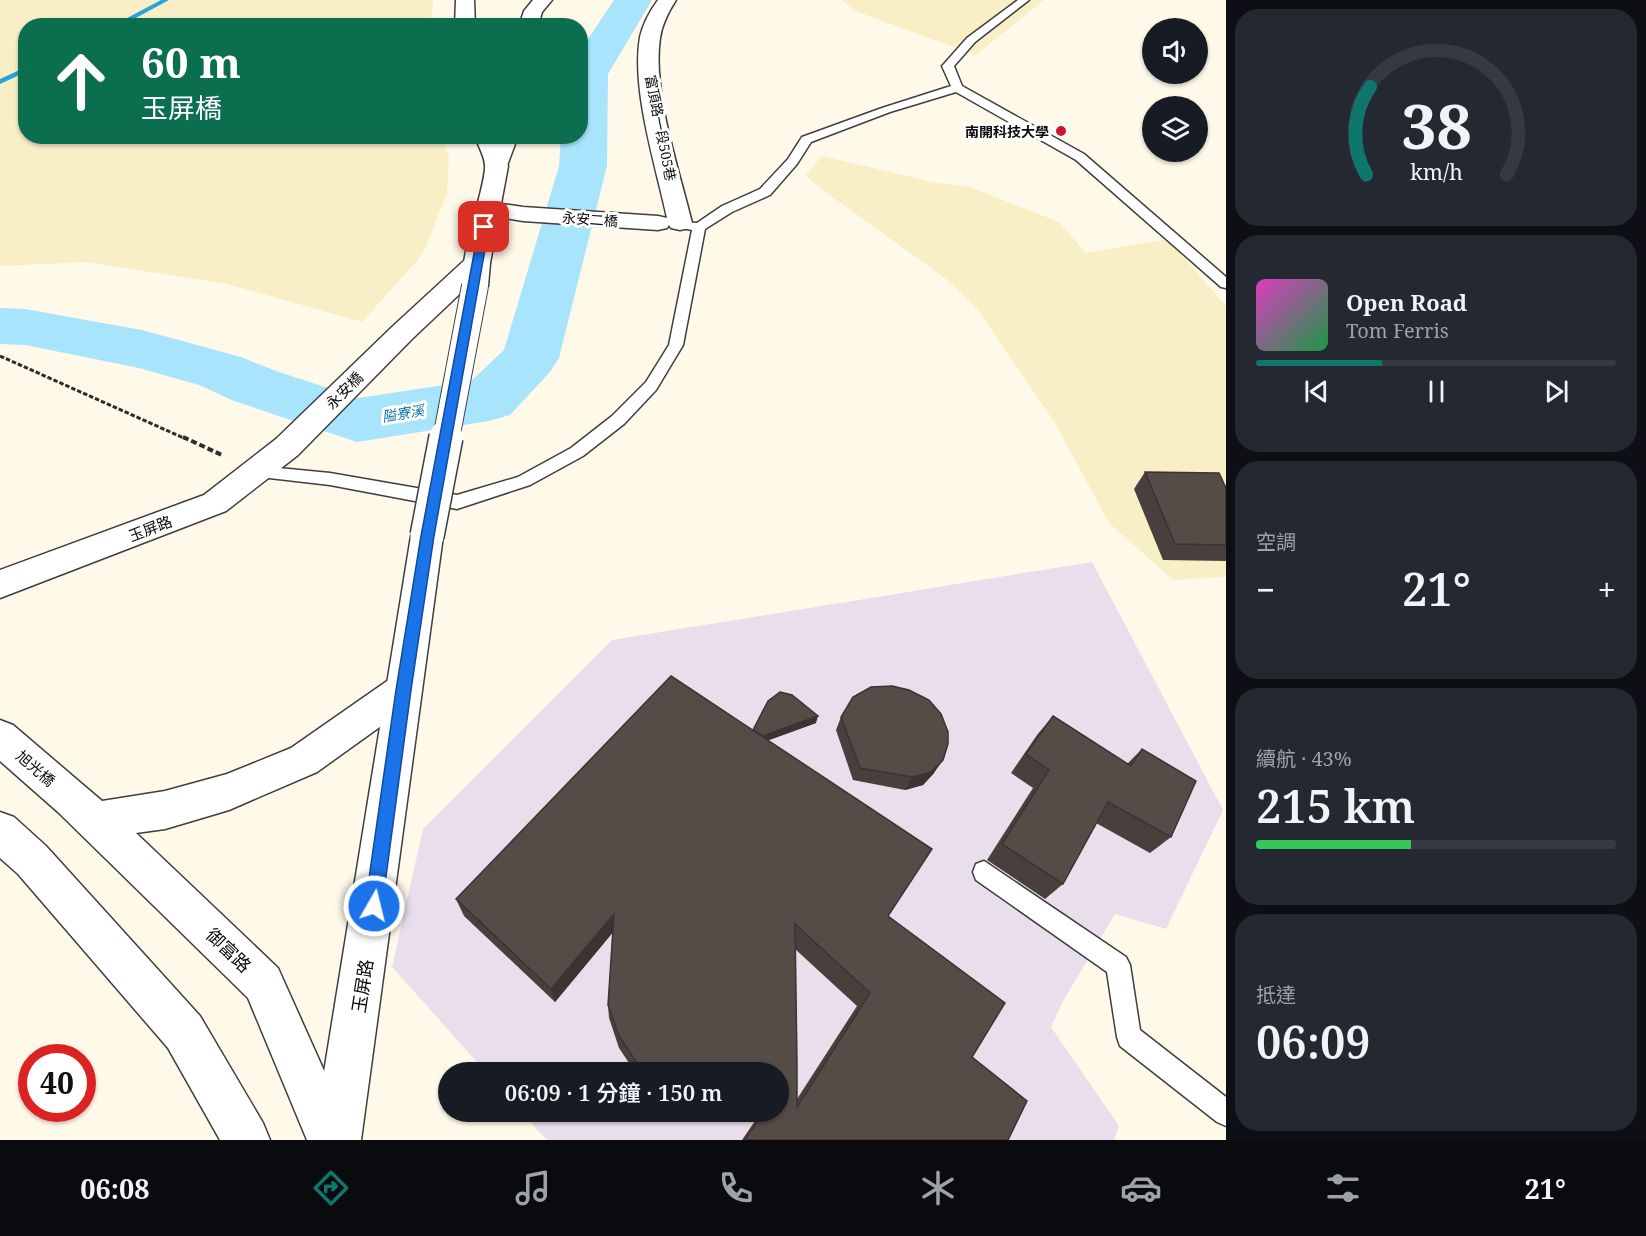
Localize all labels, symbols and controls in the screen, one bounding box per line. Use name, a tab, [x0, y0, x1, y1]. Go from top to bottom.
map controls	[1142, 18, 1208, 162]
button: sound	[1142, 18, 1208, 84]
text: 60 m	[141, 33, 241, 90]
icon: ahead	[42, 42, 120, 120]
street label: 富頂路一段505巷	[641, 73, 681, 183]
text: 38	[1401, 82, 1471, 167]
text: 玉屏橋	[141, 89, 222, 126]
button: layers	[1142, 96, 1208, 162]
place label: 南開科技大學	[965, 122, 1049, 141]
marker: 南開科技大學	[1054, 124, 1068, 138]
text: km/h	[1410, 157, 1463, 186]
pin	[458, 201, 509, 252]
street label: 永安二橋	[561, 208, 619, 230]
icon: arrive	[467, 210, 500, 243]
text: Open Road	[1346, 287, 1467, 317]
text: Tom Ferris	[1346, 317, 1449, 344]
street label: 永安橋	[321, 367, 367, 413]
icon: previous	[1300, 375, 1333, 408]
icon: pause	[1420, 375, 1453, 408]
icon: next	[1540, 375, 1573, 408]
water label: 隘寮溪	[381, 400, 427, 426]
street label: 玉屏路	[125, 511, 175, 545]
text: 空調	[1256, 528, 1296, 555]
text: 21°	[1402, 558, 1471, 619]
text: −	[1256, 567, 1275, 612]
text: +	[1598, 567, 1616, 612]
text: 續航 · 43%	[1256, 745, 1352, 772]
street label: 旭光橋	[12, 746, 60, 790]
text: 215 km	[1256, 775, 1415, 836]
position arrow	[342, 874, 406, 938]
street label: 御富路	[201, 923, 257, 977]
street label: 玉屏路	[346, 957, 378, 1015]
text: 抵達	[1256, 981, 1296, 1008]
text: 06:09	[1256, 1011, 1371, 1072]
speed limit sign: 40	[18, 1044, 96, 1122]
text: 06:09 · 1 分鐘 · 150 m	[505, 1077, 722, 1107]
icon: directions	[310, 1167, 352, 1209]
icon: music	[512, 1167, 554, 1209]
icon: phone	[715, 1167, 757, 1209]
icon: climate	[917, 1167, 959, 1209]
icon: car	[1120, 1167, 1162, 1209]
icon: filters	[1322, 1167, 1364, 1209]
text: 06:08	[80, 1170, 149, 1207]
text: 21°	[1524, 1170, 1566, 1207]

